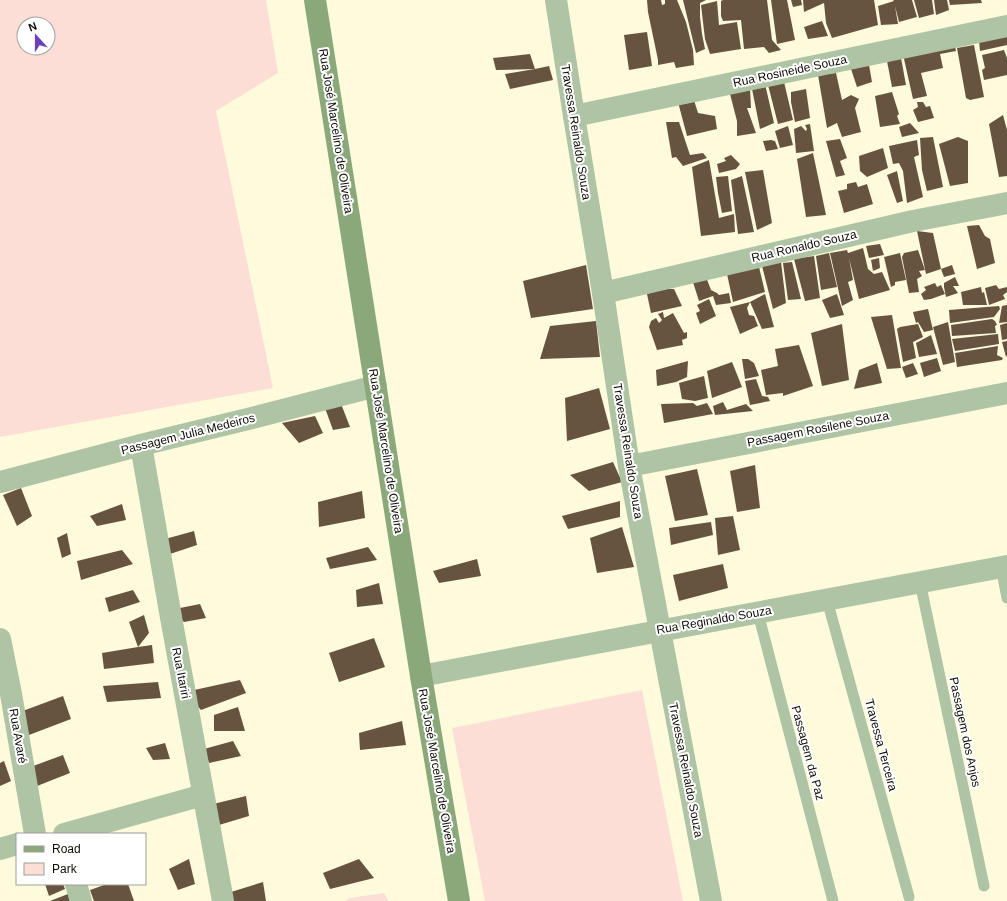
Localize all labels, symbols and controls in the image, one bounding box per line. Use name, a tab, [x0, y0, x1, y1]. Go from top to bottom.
north arrow	[16, 16, 56, 56]
text: N	[27, 20, 38, 34]
street label: Rua José Marcelino de Oliveira	[316, 48, 356, 215]
street label: Rua Rosineide Souza	[732, 52, 849, 90]
street label: Travessa Reinaldo Souza	[558, 63, 594, 201]
street label: Rua Ronaldo Souza	[750, 227, 858, 265]
street label: Rua José Marcelino de Oliveira	[366, 368, 406, 535]
street label: Travessa Reinaldo Souza	[610, 382, 646, 520]
street label: Passagem Rosilene Souza	[746, 408, 890, 450]
street label: Passagem Julia Medeiros	[120, 411, 256, 457]
street label: Rua Reginaldo Souza	[655, 603, 773, 637]
street label: Rua Itariri	[169, 646, 193, 700]
street label: Passagem dos Anjos	[947, 676, 983, 788]
street label: Rua José Marcelino de Oliveira	[416, 688, 458, 855]
street label: Travessa Terceira	[862, 697, 900, 793]
street label: Travessa Reinaldo Souza	[666, 701, 706, 839]
street label: Passagem da Paz	[789, 704, 827, 802]
street label: Rua Avaré	[6, 707, 30, 765]
legend	[16, 833, 146, 885]
text: Road	[52, 842, 81, 856]
text: Park	[52, 862, 78, 876]

